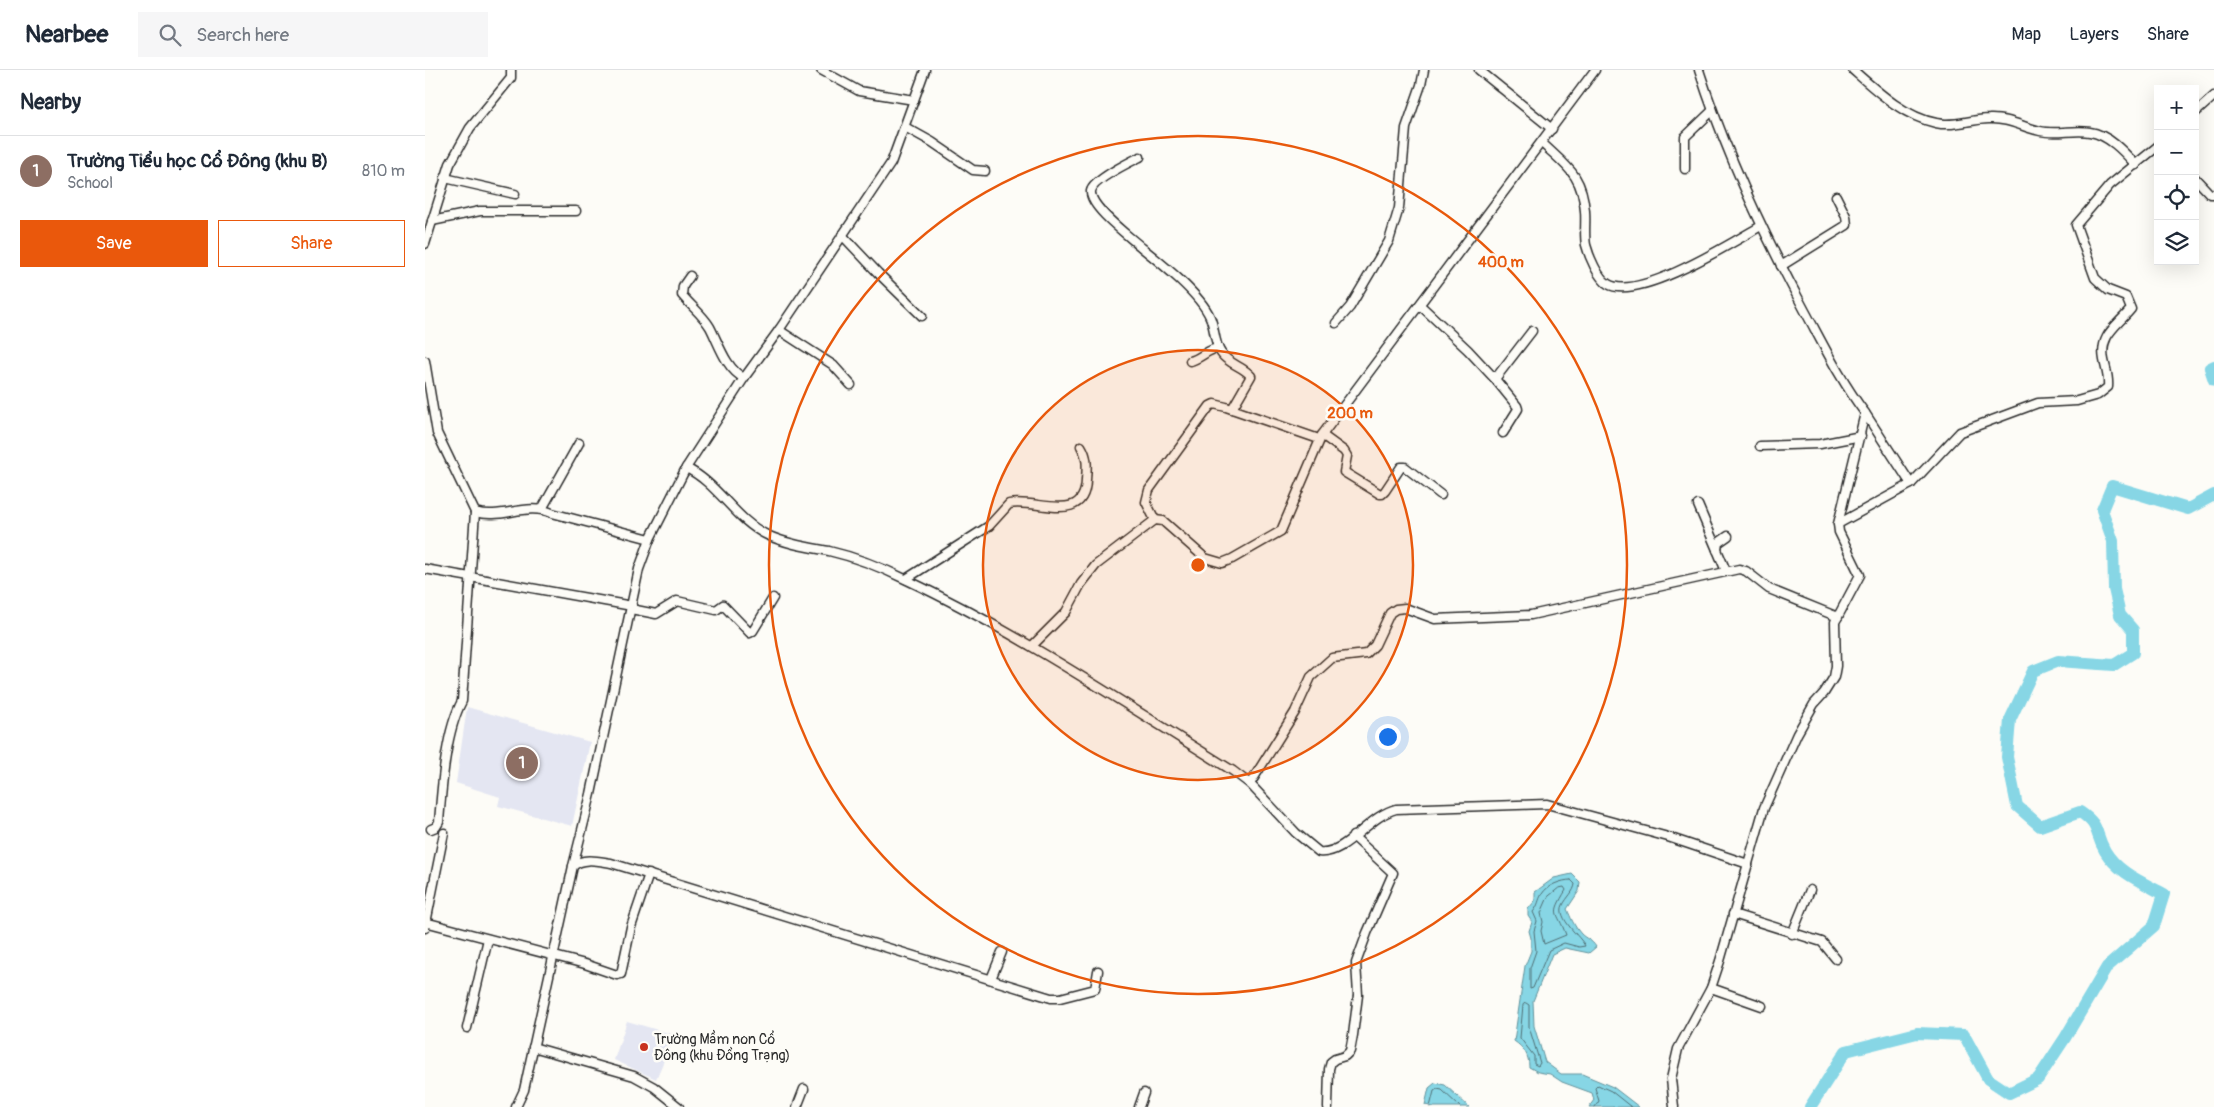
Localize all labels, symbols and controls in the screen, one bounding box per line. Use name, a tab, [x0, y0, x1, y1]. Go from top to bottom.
search box	[138, 12, 488, 57]
text: Nearbee	[25, 20, 108, 49]
icon: search	[156, 21, 184, 49]
text: Search here	[196, 23, 289, 47]
text: Map	[2012, 23, 2041, 46]
text: Layers	[2069, 23, 2119, 46]
text: Share	[2147, 23, 2189, 46]
map controls	[2154, 85, 2199, 265]
button: +	[2154, 85, 2199, 130]
text: Nearby	[20, 89, 81, 116]
button: −	[2154, 130, 2199, 175]
text: Trường Tiểu học Cổ Đông (khu B)	[67, 149, 328, 173]
text: 1	[33, 161, 39, 181]
text: 810 m	[362, 161, 405, 181]
text: School	[67, 173, 113, 193]
button: locate	[2154, 175, 2199, 220]
button: Save	[20, 220, 208, 267]
button: Share	[218, 220, 405, 267]
button: layers	[2154, 220, 2199, 265]
text: 400 m	[1478, 253, 1524, 272]
text: 200 m	[1327, 404, 1373, 423]
centre of rings	[1189, 556, 1207, 574]
your location	[1375, 724, 1401, 750]
pin: 1	[506, 744, 538, 782]
place label: Trường Mầm non Cổ Đông (khu Đồng Trạng)	[654, 1029, 790, 1064]
marker: Trường Mầm non Cổ Đông (khu Đồng Trạng)	[638, 1041, 650, 1053]

